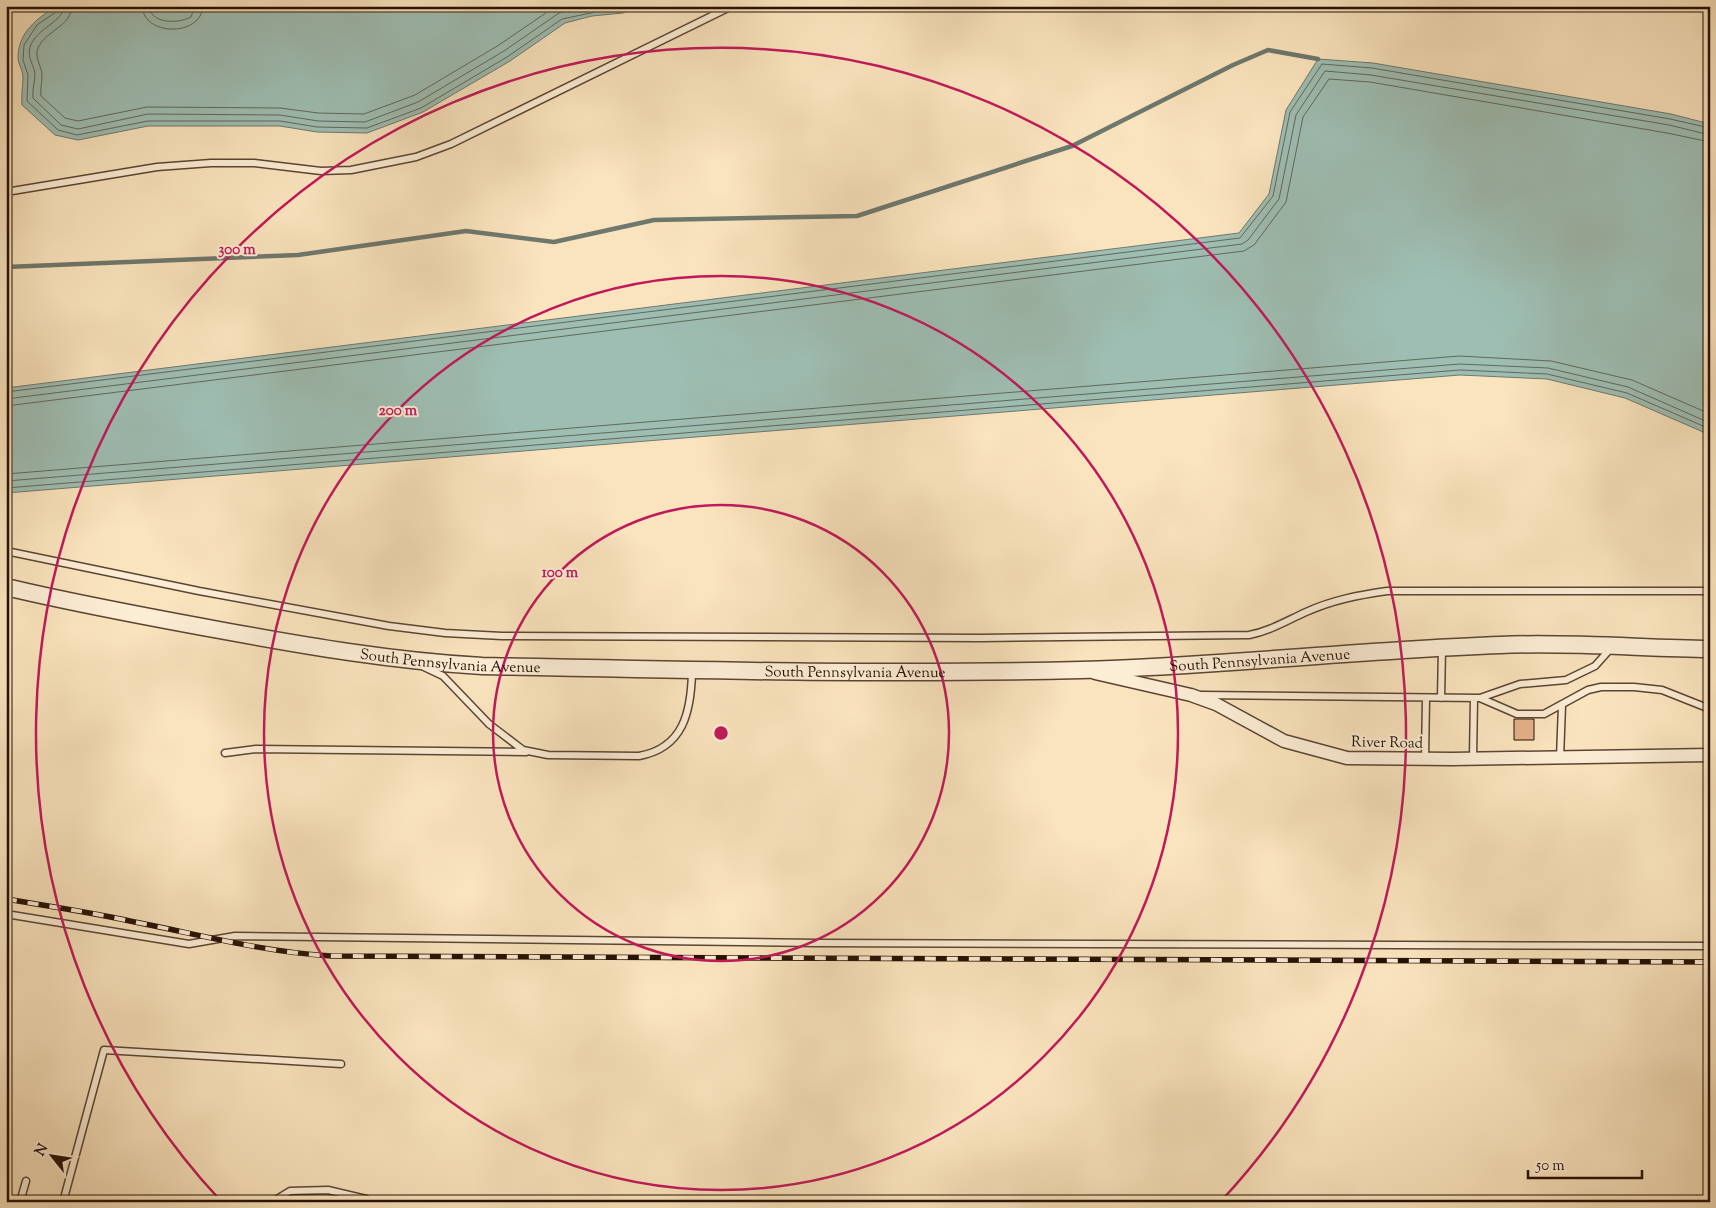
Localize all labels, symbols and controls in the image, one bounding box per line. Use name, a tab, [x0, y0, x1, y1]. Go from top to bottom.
text: 300 m	[218, 240, 256, 261]
text: 200 m	[379, 401, 418, 422]
text: 100 m	[542, 563, 579, 584]
street label: South Pennsylvania Avenue	[358, 645, 541, 679]
street label: South Pennsylvania Avenue	[1169, 645, 1351, 678]
street label: South Pennsylvania Avenue	[764, 662, 946, 684]
centre of rings	[712, 724, 730, 742]
street label: River Road	[1351, 732, 1424, 755]
north arrow	[28, 1130, 78, 1180]
text: N	[31, 1141, 54, 1160]
scale bar	[1528, 1148, 1642, 1180]
text: 50 m	[1535, 1156, 1565, 1177]

